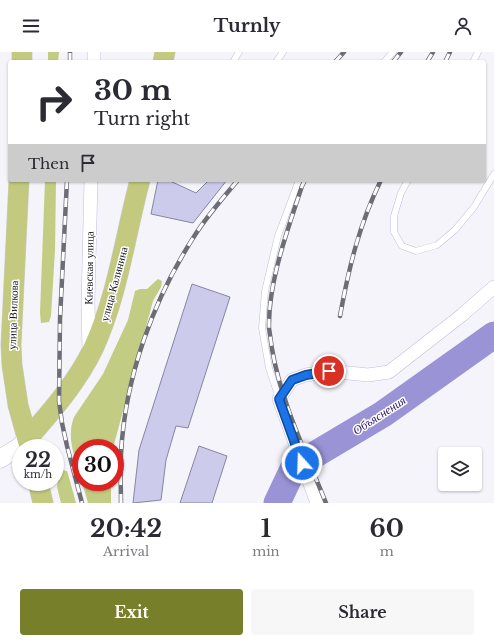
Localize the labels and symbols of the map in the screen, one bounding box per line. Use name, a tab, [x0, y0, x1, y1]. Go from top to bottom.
street label: Киевская улица	[81, 231, 97, 305]
street label: улица Калинина	[97, 245, 131, 323]
street label: улица Вилкова	[5, 280, 21, 350]
pin	[312, 354, 346, 388]
water label: Объяснения	[350, 392, 409, 438]
speed limit sign: 30	[72, 439, 124, 491]
position arrow	[281, 442, 323, 484]

